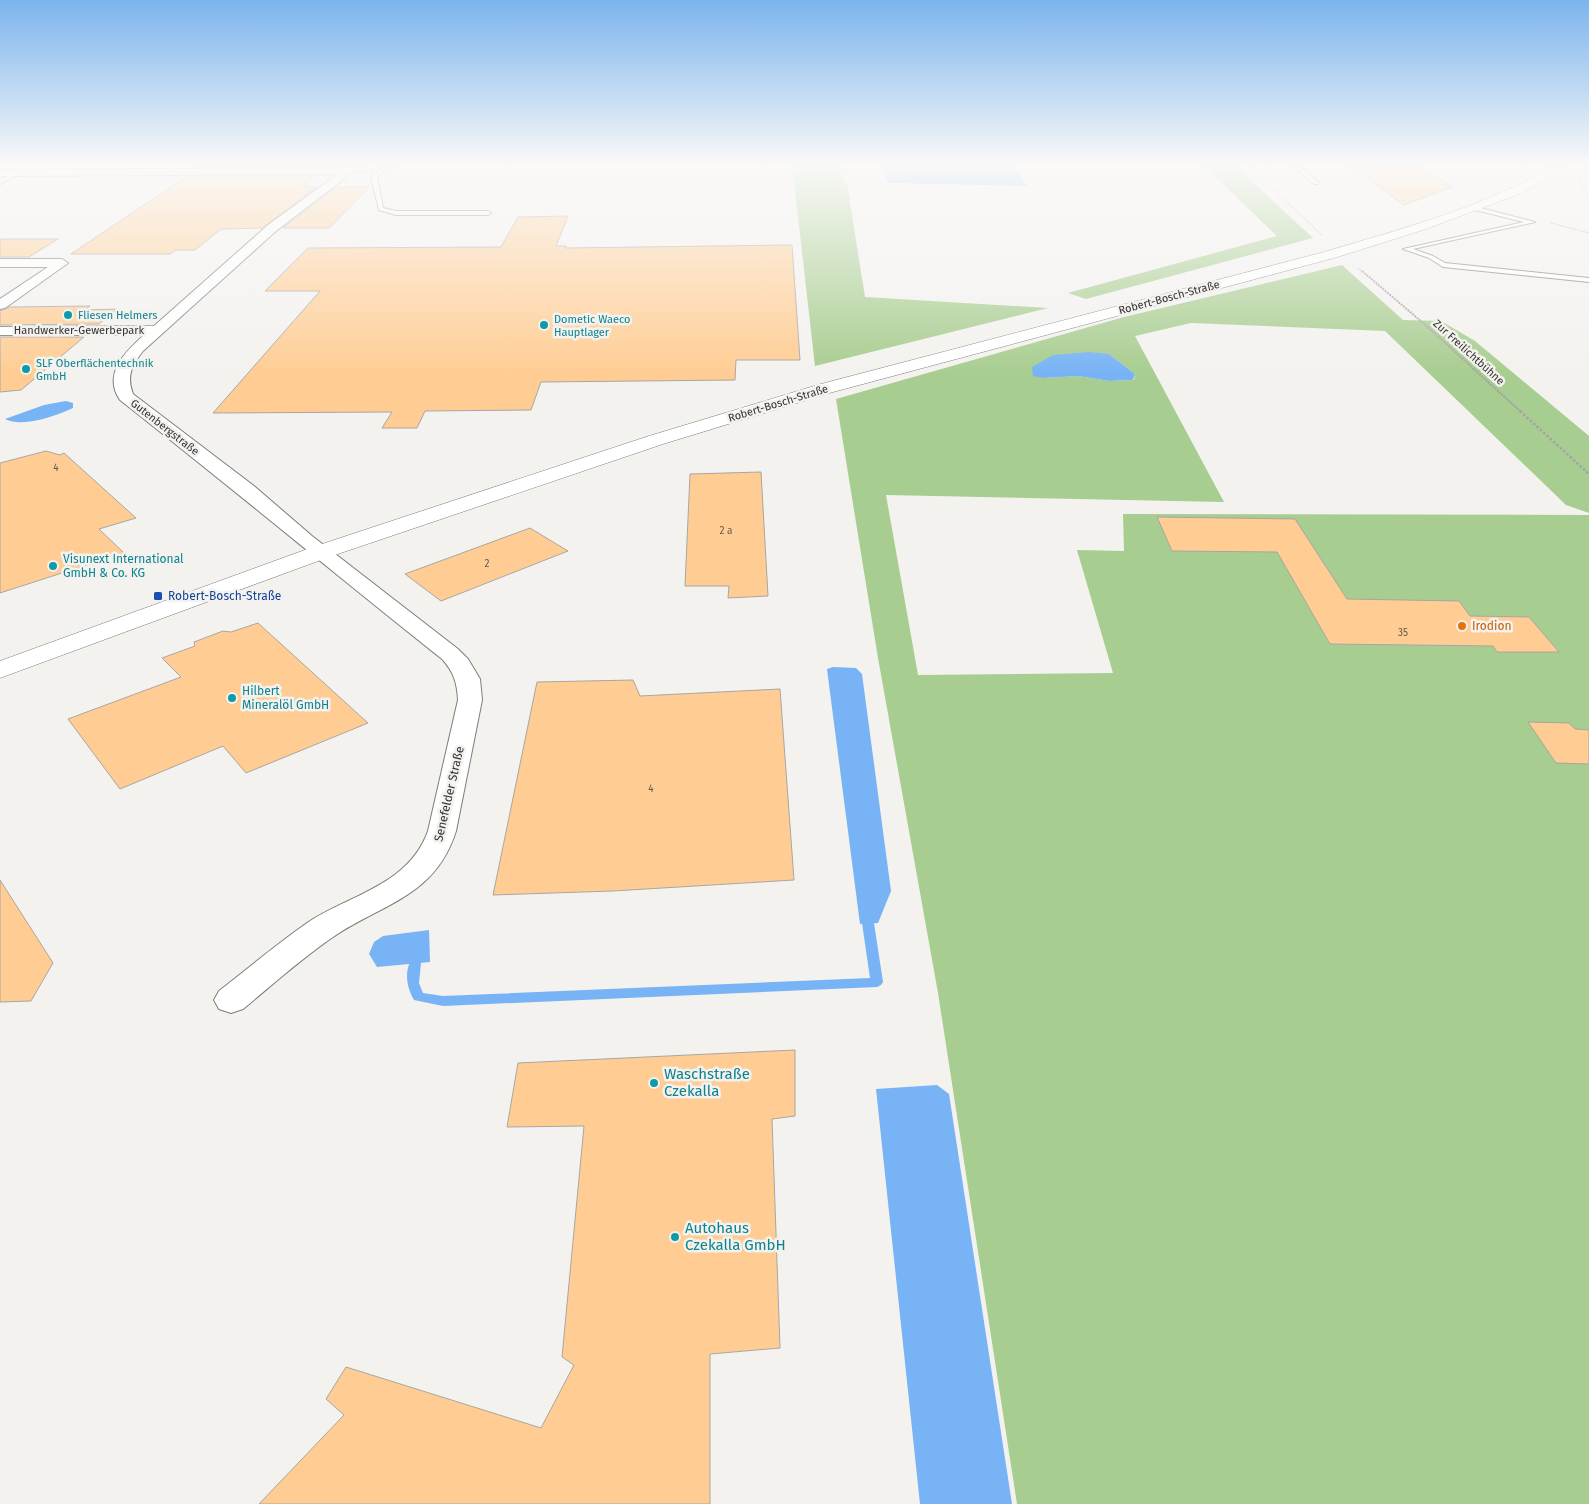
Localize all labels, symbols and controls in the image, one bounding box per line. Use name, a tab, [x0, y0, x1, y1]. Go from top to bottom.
street label: Robert-Bosch-Straße	[1117, 278, 1221, 317]
marker: Fliesen Helmers	[62, 309, 74, 321]
place label: Fliesen Helmers	[78, 309, 157, 322]
place label: Dometic Waeco Hauptlager	[554, 313, 630, 339]
street label: Zur Freilichtbühne	[1431, 317, 1507, 388]
marker: Dometic Waeco Hauptlager	[538, 319, 550, 331]
street label: Handwerker-Gewerbepark	[14, 324, 145, 337]
place label: SLF Oberflächentechnik GmbH	[36, 357, 154, 383]
marker: SLF Oberflächentechnik GmbH	[20, 363, 32, 375]
street label: Robert-Bosch-Straße	[727, 382, 830, 425]
street label: Gutenbergstraße	[128, 397, 202, 458]
house number: 4	[53, 462, 59, 474]
house number: 2 a	[719, 525, 733, 537]
place label: Visunext International GmbH & Co. KG	[63, 552, 184, 580]
house number: 2	[485, 558, 490, 570]
marker: Visunext International GmbH & Co. KG	[47, 560, 59, 572]
place label: Robert-Bosch-Straße	[168, 589, 281, 603]
marker: Robert-Bosch-Straße	[152, 590, 164, 602]
place label: Irodion	[1472, 619, 1511, 633]
marker: Irodion	[1456, 620, 1468, 632]
house number: 35	[1398, 627, 1408, 639]
place label: Hilbert Mineralöl GmbH	[242, 684, 329, 712]
marker: Hilbert Mineralöl GmbH	[226, 692, 238, 704]
street label: Senefelder Straße	[431, 745, 467, 843]
house number: 4	[648, 783, 654, 795]
place label: Waschstraße Czekalla	[664, 1065, 750, 1100]
marker: Waschstraße Czekalla	[648, 1077, 660, 1089]
place label: Autohaus Czekalla GmbH	[685, 1219, 786, 1254]
marker: Autohaus Czekalla GmbH	[669, 1231, 681, 1243]

